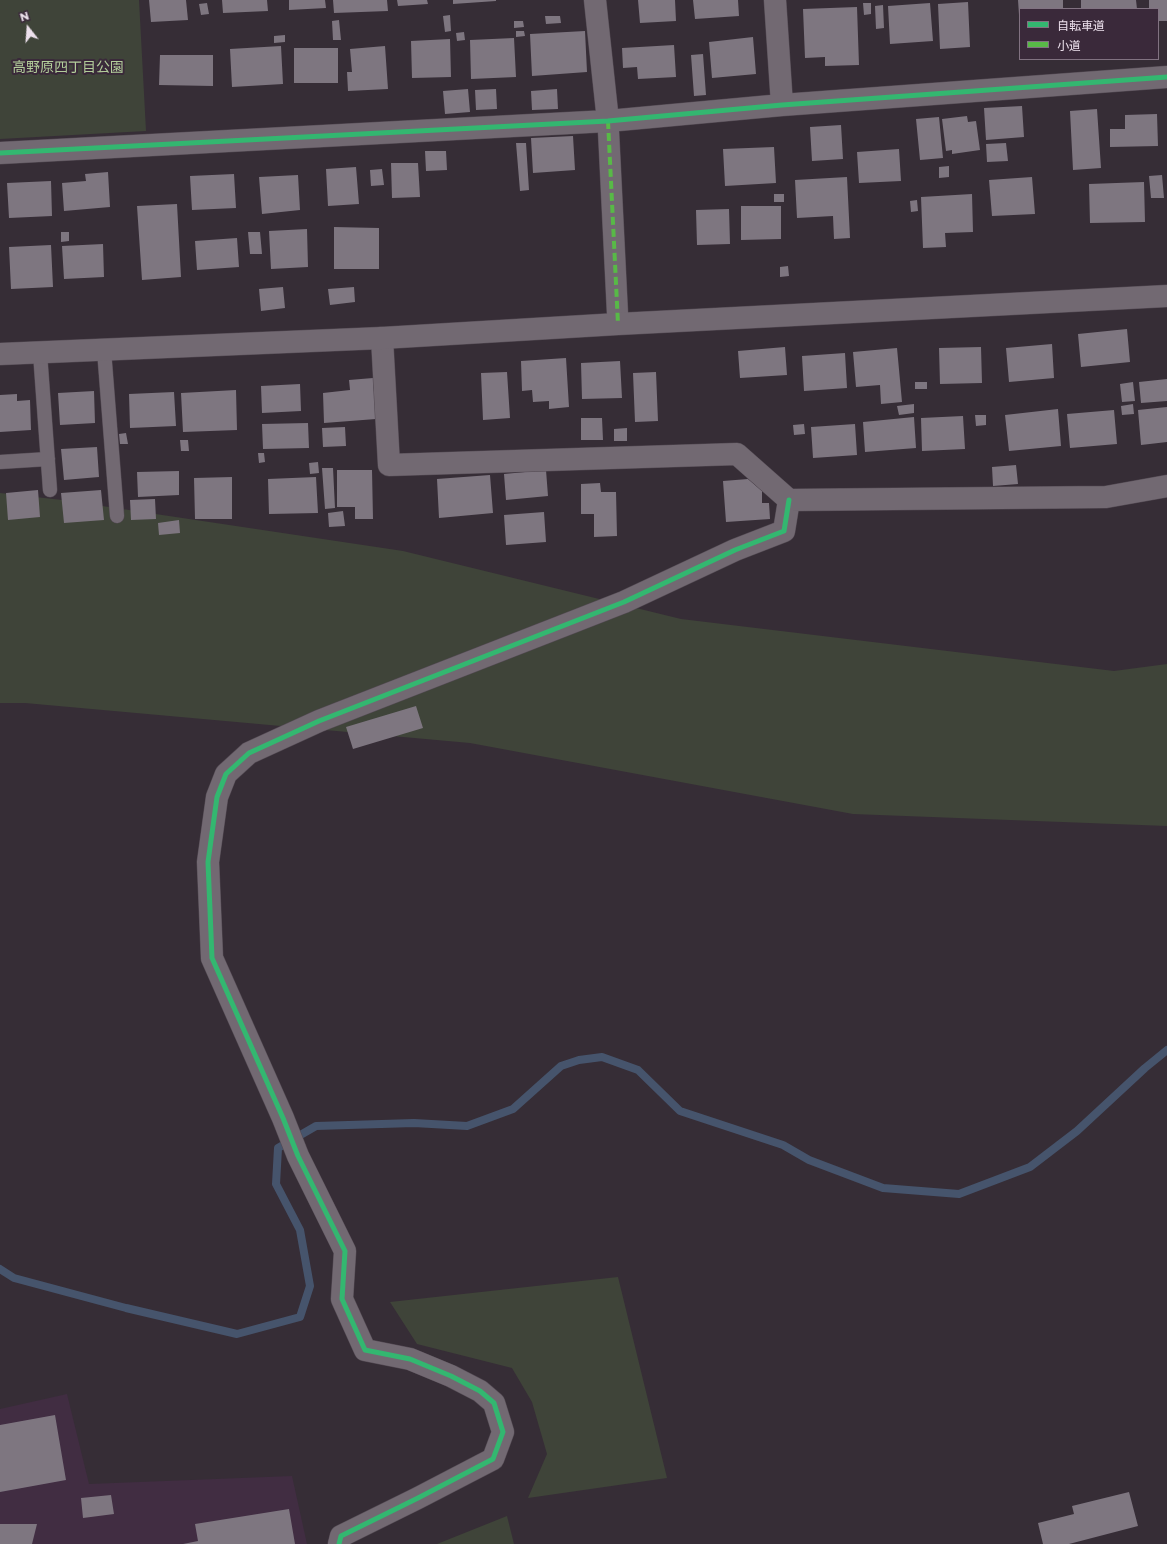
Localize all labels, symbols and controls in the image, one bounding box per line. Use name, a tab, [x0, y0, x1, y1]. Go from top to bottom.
north arrow	[8, 8, 48, 48]
legend	[1019, 8, 1159, 60]
text: N	[18, 9, 31, 25]
text: 自転車道	[1057, 18, 1105, 33]
text: 小道	[1057, 38, 1081, 53]
park label: 高野原四丁目公園	[12, 60, 124, 76]

